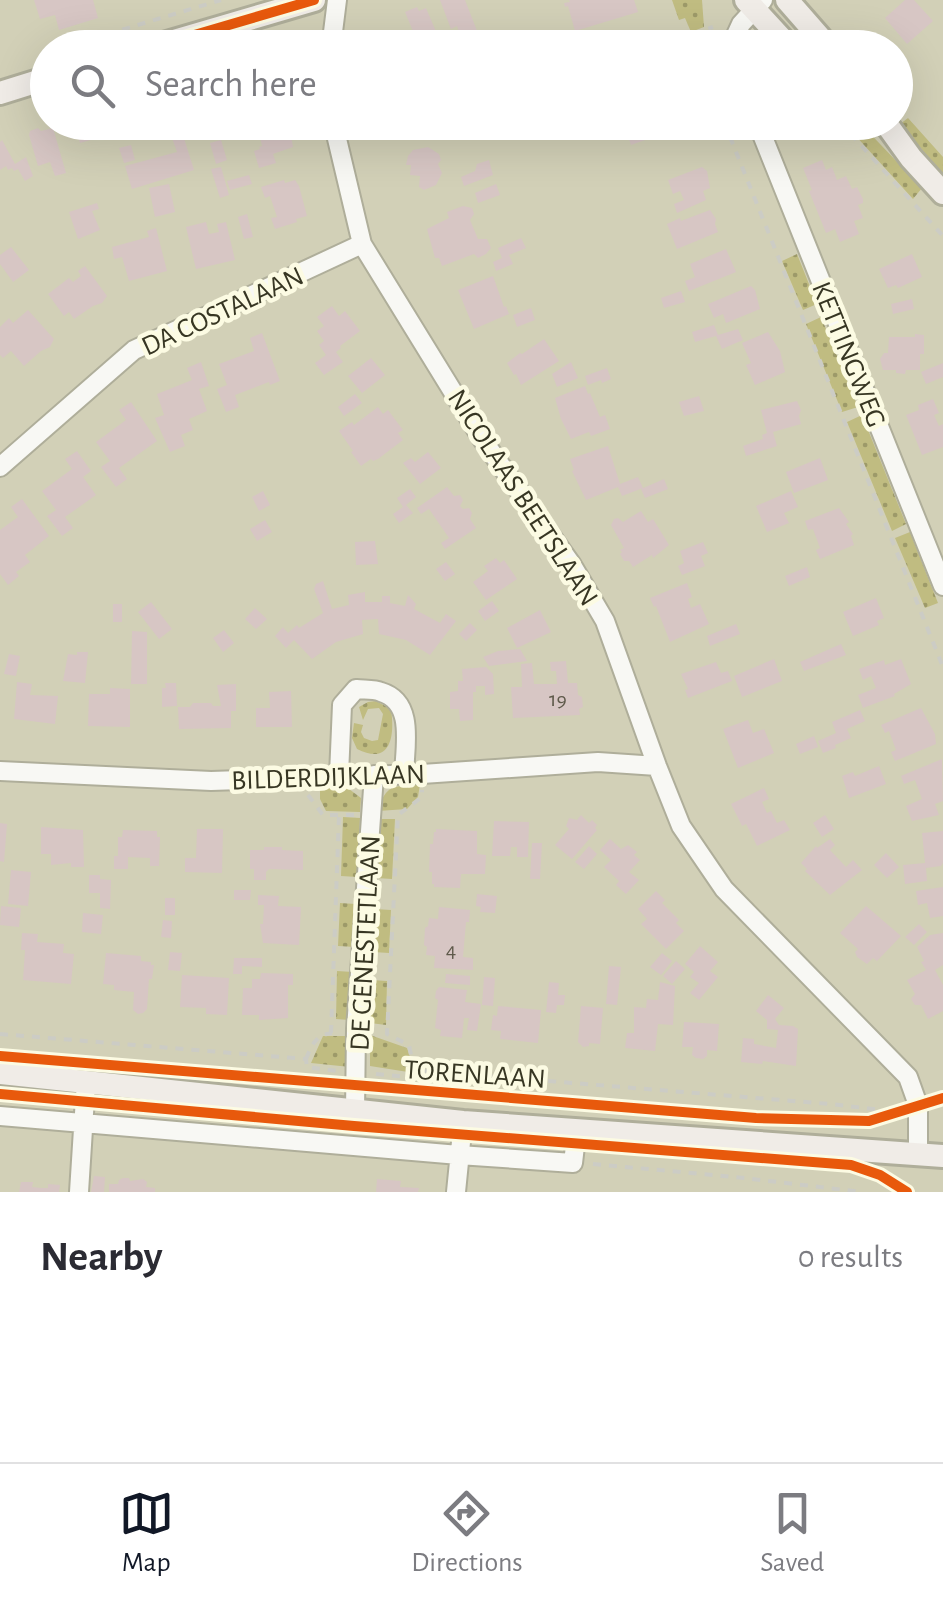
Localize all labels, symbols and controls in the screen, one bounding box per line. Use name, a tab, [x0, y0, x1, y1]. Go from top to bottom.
search box	[30, 30, 913, 140]
icon: search	[65, 58, 120, 113]
text: Search here	[145, 66, 317, 104]
street label: DA COSTALAAN	[138, 262, 308, 361]
street label: KETTINGWEG	[806, 278, 890, 431]
street label: NICOLAAS BEETSLAAN	[442, 385, 603, 611]
house number: 19	[549, 688, 567, 710]
street label: BILDERDIJKLAAN	[231, 761, 426, 795]
street label: DE GENESTETLAAN	[346, 835, 386, 1052]
house number: 4	[446, 939, 456, 961]
street label: TORENLAAN	[403, 1056, 547, 1094]
text: Nearby	[40, 1236, 163, 1278]
text: 0 results	[798, 1241, 903, 1273]
tab: Map	[119, 1486, 174, 1580]
tab: Directions	[411, 1486, 523, 1580]
tab: Saved	[760, 1486, 824, 1580]

